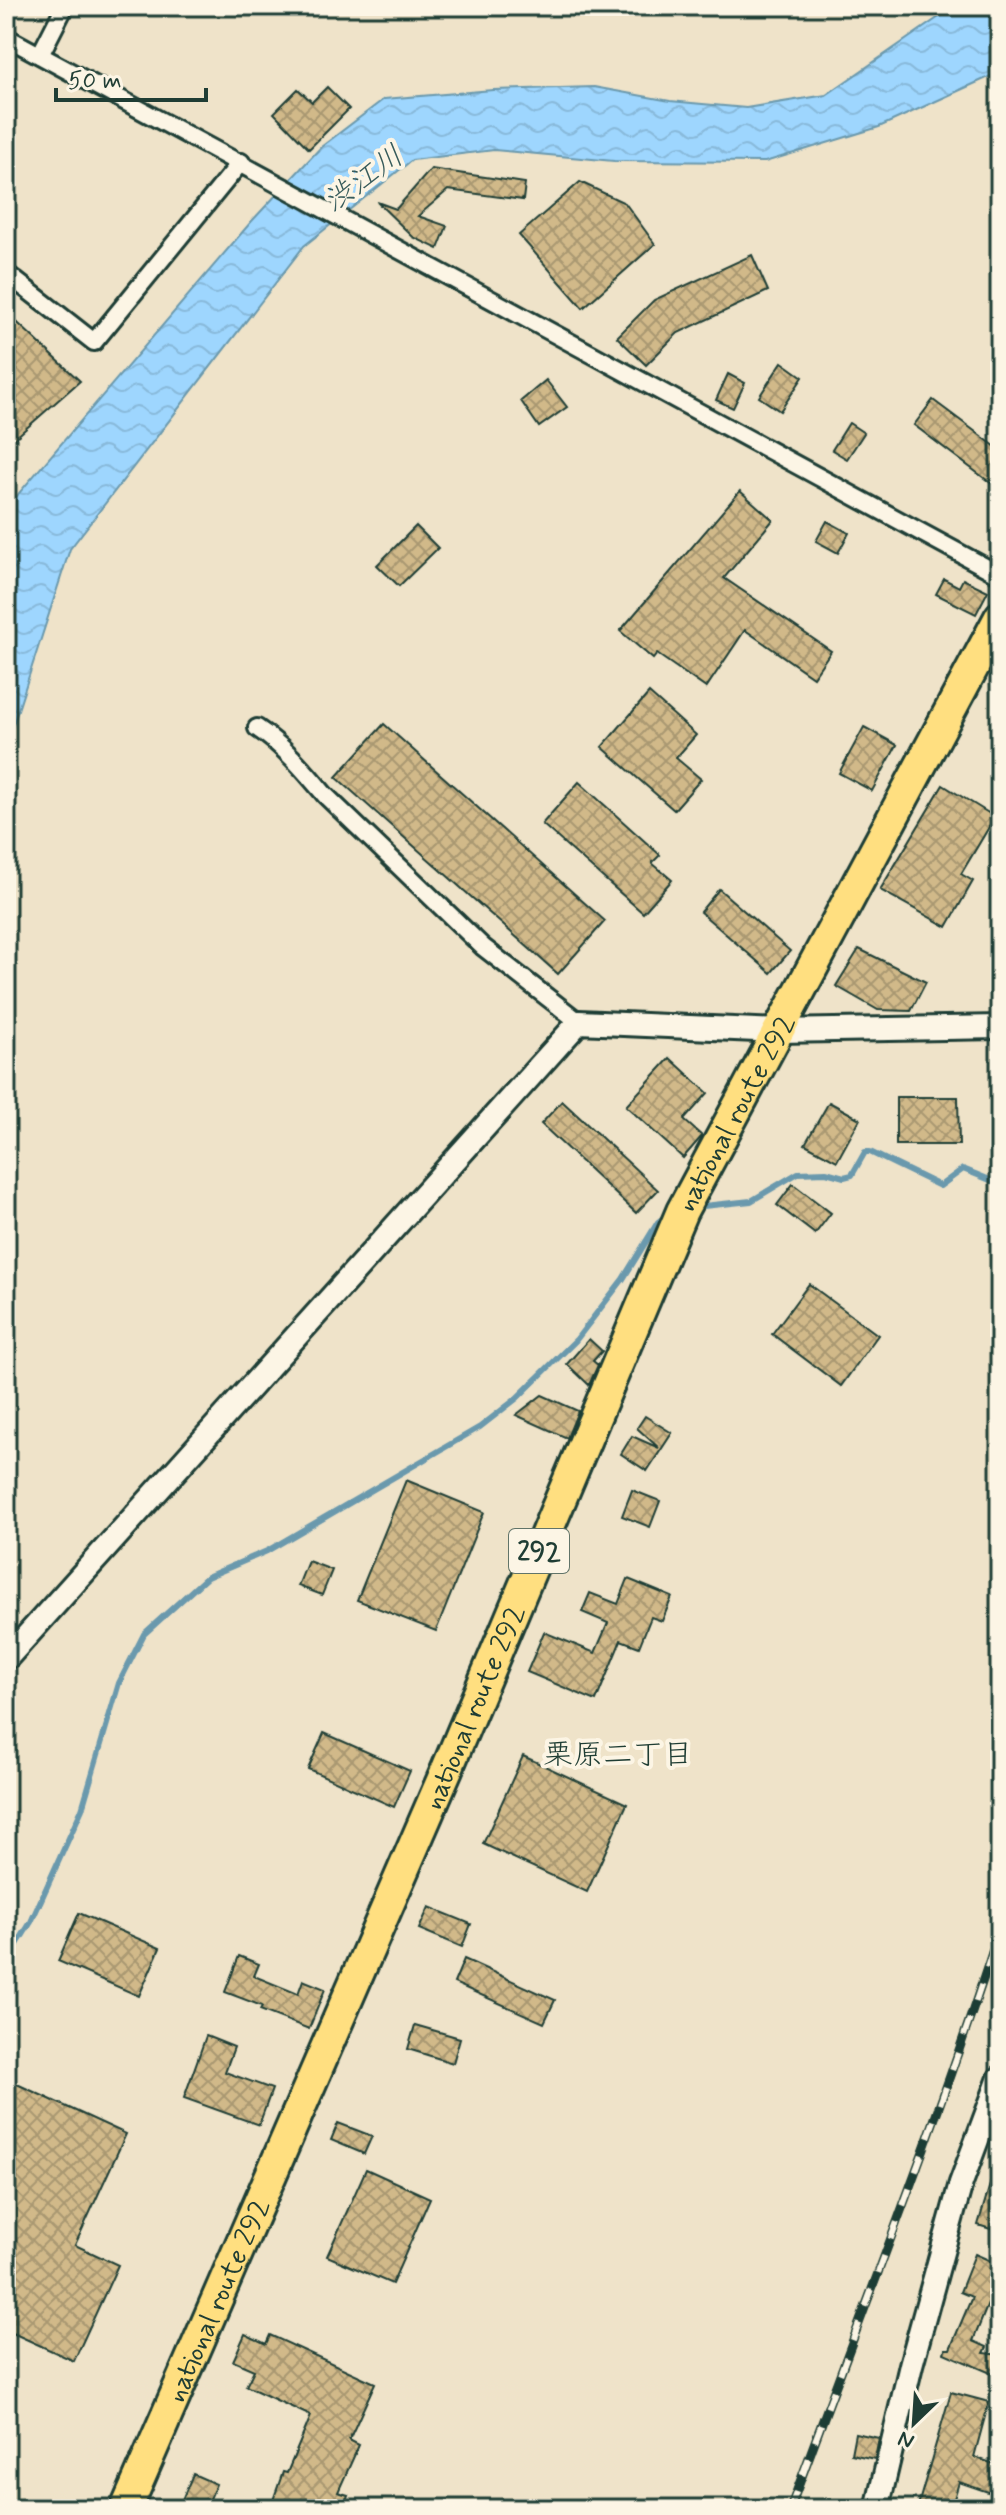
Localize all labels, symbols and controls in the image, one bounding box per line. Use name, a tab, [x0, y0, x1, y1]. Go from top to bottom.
scale bar	[56, 52, 206, 102]
text: 50 m	[68, 66, 122, 97]
water label: 渋江川	[316, 137, 412, 221]
street label: national route 292	[669, 1009, 805, 1219]
road number: 292	[509, 1529, 569, 1573]
street label: national route 292	[416, 1600, 535, 1816]
district label: 栗原二丁目	[543, 1736, 693, 1775]
street label: national route 292	[159, 2193, 279, 2408]
north arrow	[874, 2383, 954, 2463]
text: N	[894, 2424, 919, 2455]

